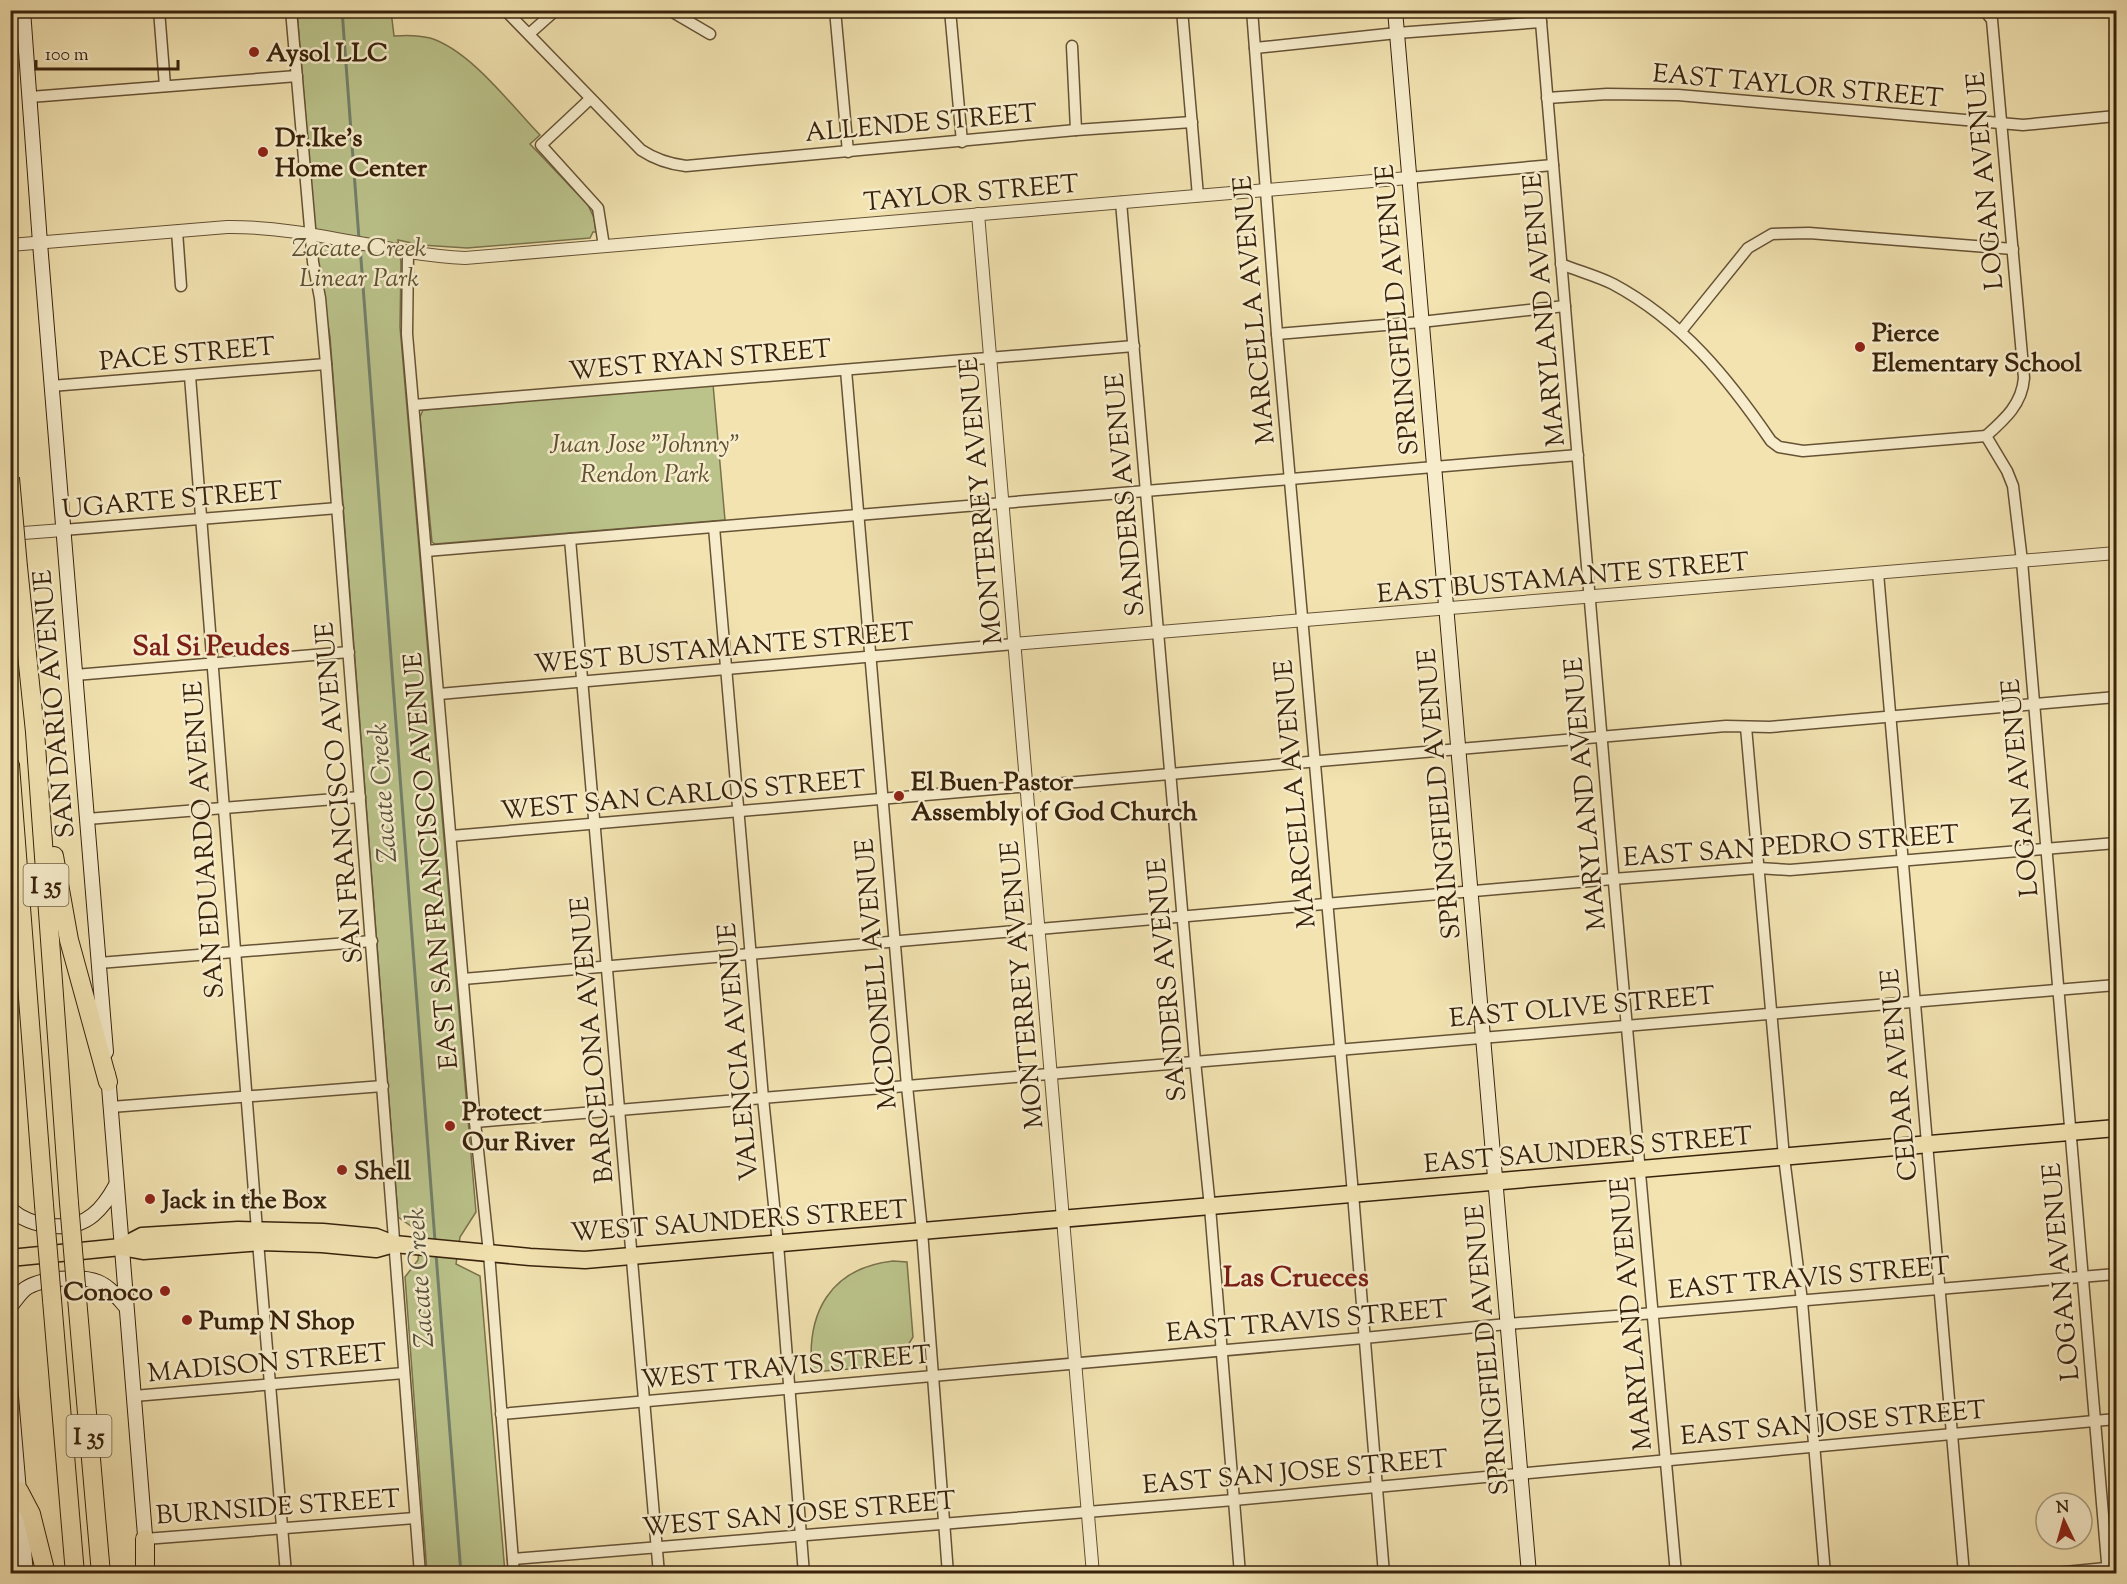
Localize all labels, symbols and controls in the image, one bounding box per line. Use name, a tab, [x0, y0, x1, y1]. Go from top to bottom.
scale bar	[36, 33, 178, 71]
place label: Aysol LLC	[266, 36, 388, 73]
text: 100 m	[45, 43, 89, 69]
marker: Aysol LLC	[247, 45, 261, 59]
street label: EAST TAYLOR STREET	[1651, 56, 1945, 119]
street label: LOGAN AVENUE	[1959, 70, 2014, 291]
street label: ALLENDE STREET	[804, 96, 1039, 153]
place label: Dr.Ike's Home Center	[275, 121, 427, 188]
marker: Dr.Ike's Home Center	[256, 145, 270, 159]
street label: SPRINGFIELD AVENUE	[1367, 163, 1430, 457]
street label: TAYLOR STREET	[862, 167, 1080, 222]
street label: MARYLAND AVENUE	[1515, 171, 1576, 448]
street label: MARCELLA AVENUE	[1225, 174, 1286, 446]
park label: Zacate Creek Linear Park	[291, 231, 427, 298]
place label: Pierce Elementary School	[1872, 316, 2082, 383]
street label: PACE STREET	[98, 329, 277, 382]
street label: WEST RYAN STREET	[567, 332, 833, 391]
marker: Pierce Elementary School	[1853, 340, 1867, 354]
street label: MONTERREY AVENUE	[951, 355, 1014, 646]
street label: SANDERS AVENUE	[1097, 371, 1156, 618]
park label: Juan Jose "Johnny" Rendon Park	[549, 427, 740, 494]
street label: UGARTE STREET	[60, 473, 284, 530]
street label: EAST BUSTAMANTE STREET	[1376, 545, 1751, 614]
street label: SAN DARIO AVENUE	[25, 568, 86, 840]
street label: WEST BUSTAMANTE STREET	[533, 614, 916, 685]
street label: SAN FRANCISCO AVENUE	[307, 620, 374, 965]
district label: Sal Si Peudes	[132, 628, 290, 668]
street label: SPRINGFIELD AVENUE	[1409, 647, 1472, 941]
street label: EAST SAN FRANCISCO AVENUE	[396, 651, 469, 1071]
street label: MARYLAND AVENUE	[1556, 655, 1617, 932]
street label: MARCELLA AVENUE	[1266, 658, 1327, 930]
street label: LOGAN AVENUE	[1994, 677, 2049, 898]
street label: SAN EDUARDO AVENUE	[176, 680, 235, 1000]
water label: Zacate Creek	[360, 721, 409, 864]
street label: WEST SAN CARLOS STREET	[499, 762, 867, 831]
place label: El Buen Pastor Assembly of God Church	[911, 765, 1198, 832]
marker: El Buen Pastor Assembly of God Church	[892, 789, 906, 803]
street label: EAST SAN PEDRO STREET	[1622, 817, 1960, 878]
street label: MCDONELL AVENUE	[847, 836, 908, 1111]
street label: MONTERREY AVENUE	[992, 839, 1055, 1130]
street label: SANDERS AVENUE	[1139, 856, 1198, 1103]
road number: I 35	[24, 864, 68, 906]
street label: BARCELONA AVENUE	[563, 895, 624, 1185]
street label: VALENCIA AVENUE	[710, 921, 769, 1182]
street label: CEDAR AVENUE	[1873, 967, 1928, 1183]
street label: EAST OLIVE STREET	[1448, 978, 1717, 1039]
place label: Protect Our River	[462, 1095, 575, 1162]
marker: Protect Our River	[443, 1119, 457, 1133]
street label: EAST SAUNDERS STREET	[1422, 1119, 1754, 1184]
place label: Shell	[354, 1154, 412, 1191]
street label: LOGAN AVENUE	[2035, 1161, 2090, 1382]
marker: Shell	[335, 1163, 349, 1177]
street label: MARYLAND AVENUE	[1602, 1175, 1663, 1452]
place label: Jack in the Box	[160, 1183, 327, 1220]
marker: Jack in the Box	[143, 1192, 157, 1206]
street label: WEST SAUNDERS STREET	[569, 1192, 909, 1253]
street label: SPRINGFIELD AVENUE	[1457, 1203, 1520, 1497]
water label: Zacate Creek	[397, 1206, 446, 1349]
street label: EAST TRAVIS STREET	[1667, 1249, 1952, 1310]
district label: Las Crueces	[1223, 1259, 1369, 1299]
place label: Conoco	[63, 1275, 153, 1312]
marker: Conoco	[158, 1284, 172, 1298]
street label: EAST TRAVIS STREET	[1165, 1292, 1450, 1353]
place label: Pump N Shop	[199, 1304, 355, 1341]
marker: Pump N Shop	[180, 1313, 194, 1327]
street label: MADISON STREET	[146, 1336, 388, 1393]
street label: WEST TRAVIS STREET	[640, 1337, 933, 1400]
street label: EAST SAN JOSE STREET	[1679, 1393, 1987, 1456]
road number: I 35	[66, 1415, 112, 1457]
street label: EAST SAN JOSE STREET	[1141, 1442, 1449, 1505]
street label: BURNSIDE STREET	[155, 1481, 402, 1535]
street label: WEST SAN JOSE STREET	[641, 1483, 958, 1548]
north arrow	[2034, 1491, 2094, 1551]
text: N	[2056, 1497, 2070, 1521]

